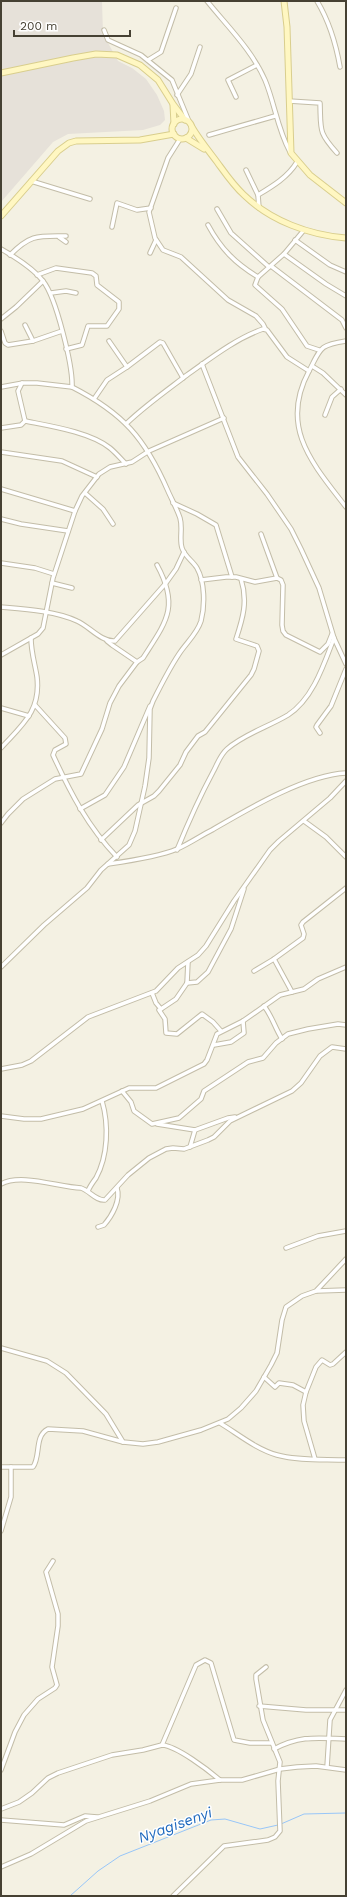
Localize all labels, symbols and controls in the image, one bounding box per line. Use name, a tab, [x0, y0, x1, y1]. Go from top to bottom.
scale bar	[14, 12, 130, 38]
text: 200 m	[20, 19, 57, 33]
water label: Nyagisenyi	[136, 1803, 215, 1847]

